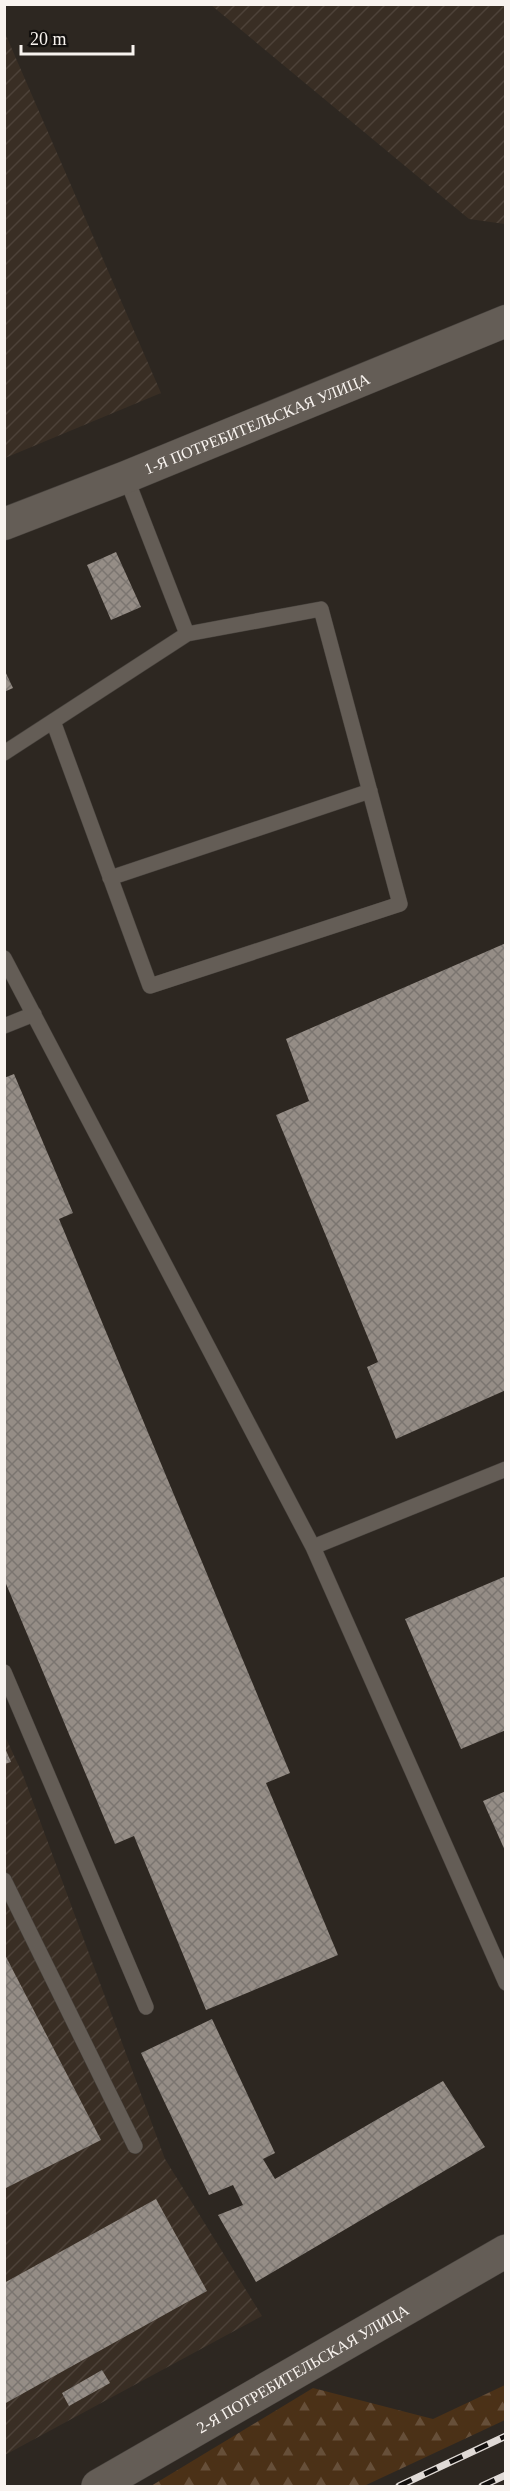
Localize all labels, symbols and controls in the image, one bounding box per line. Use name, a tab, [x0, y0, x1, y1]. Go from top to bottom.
scale bar	[21, 18, 134, 56]
text: 20 m	[30, 29, 67, 49]
street label: 1-Я ПОТРЕБИТЕЛЬСКАЯ УЛИЦА	[142, 370, 372, 478]
street label: 2-Я ПОТРЕБИТЕЛЬСКАЯ УЛИЦА	[194, 2301, 412, 2436]

